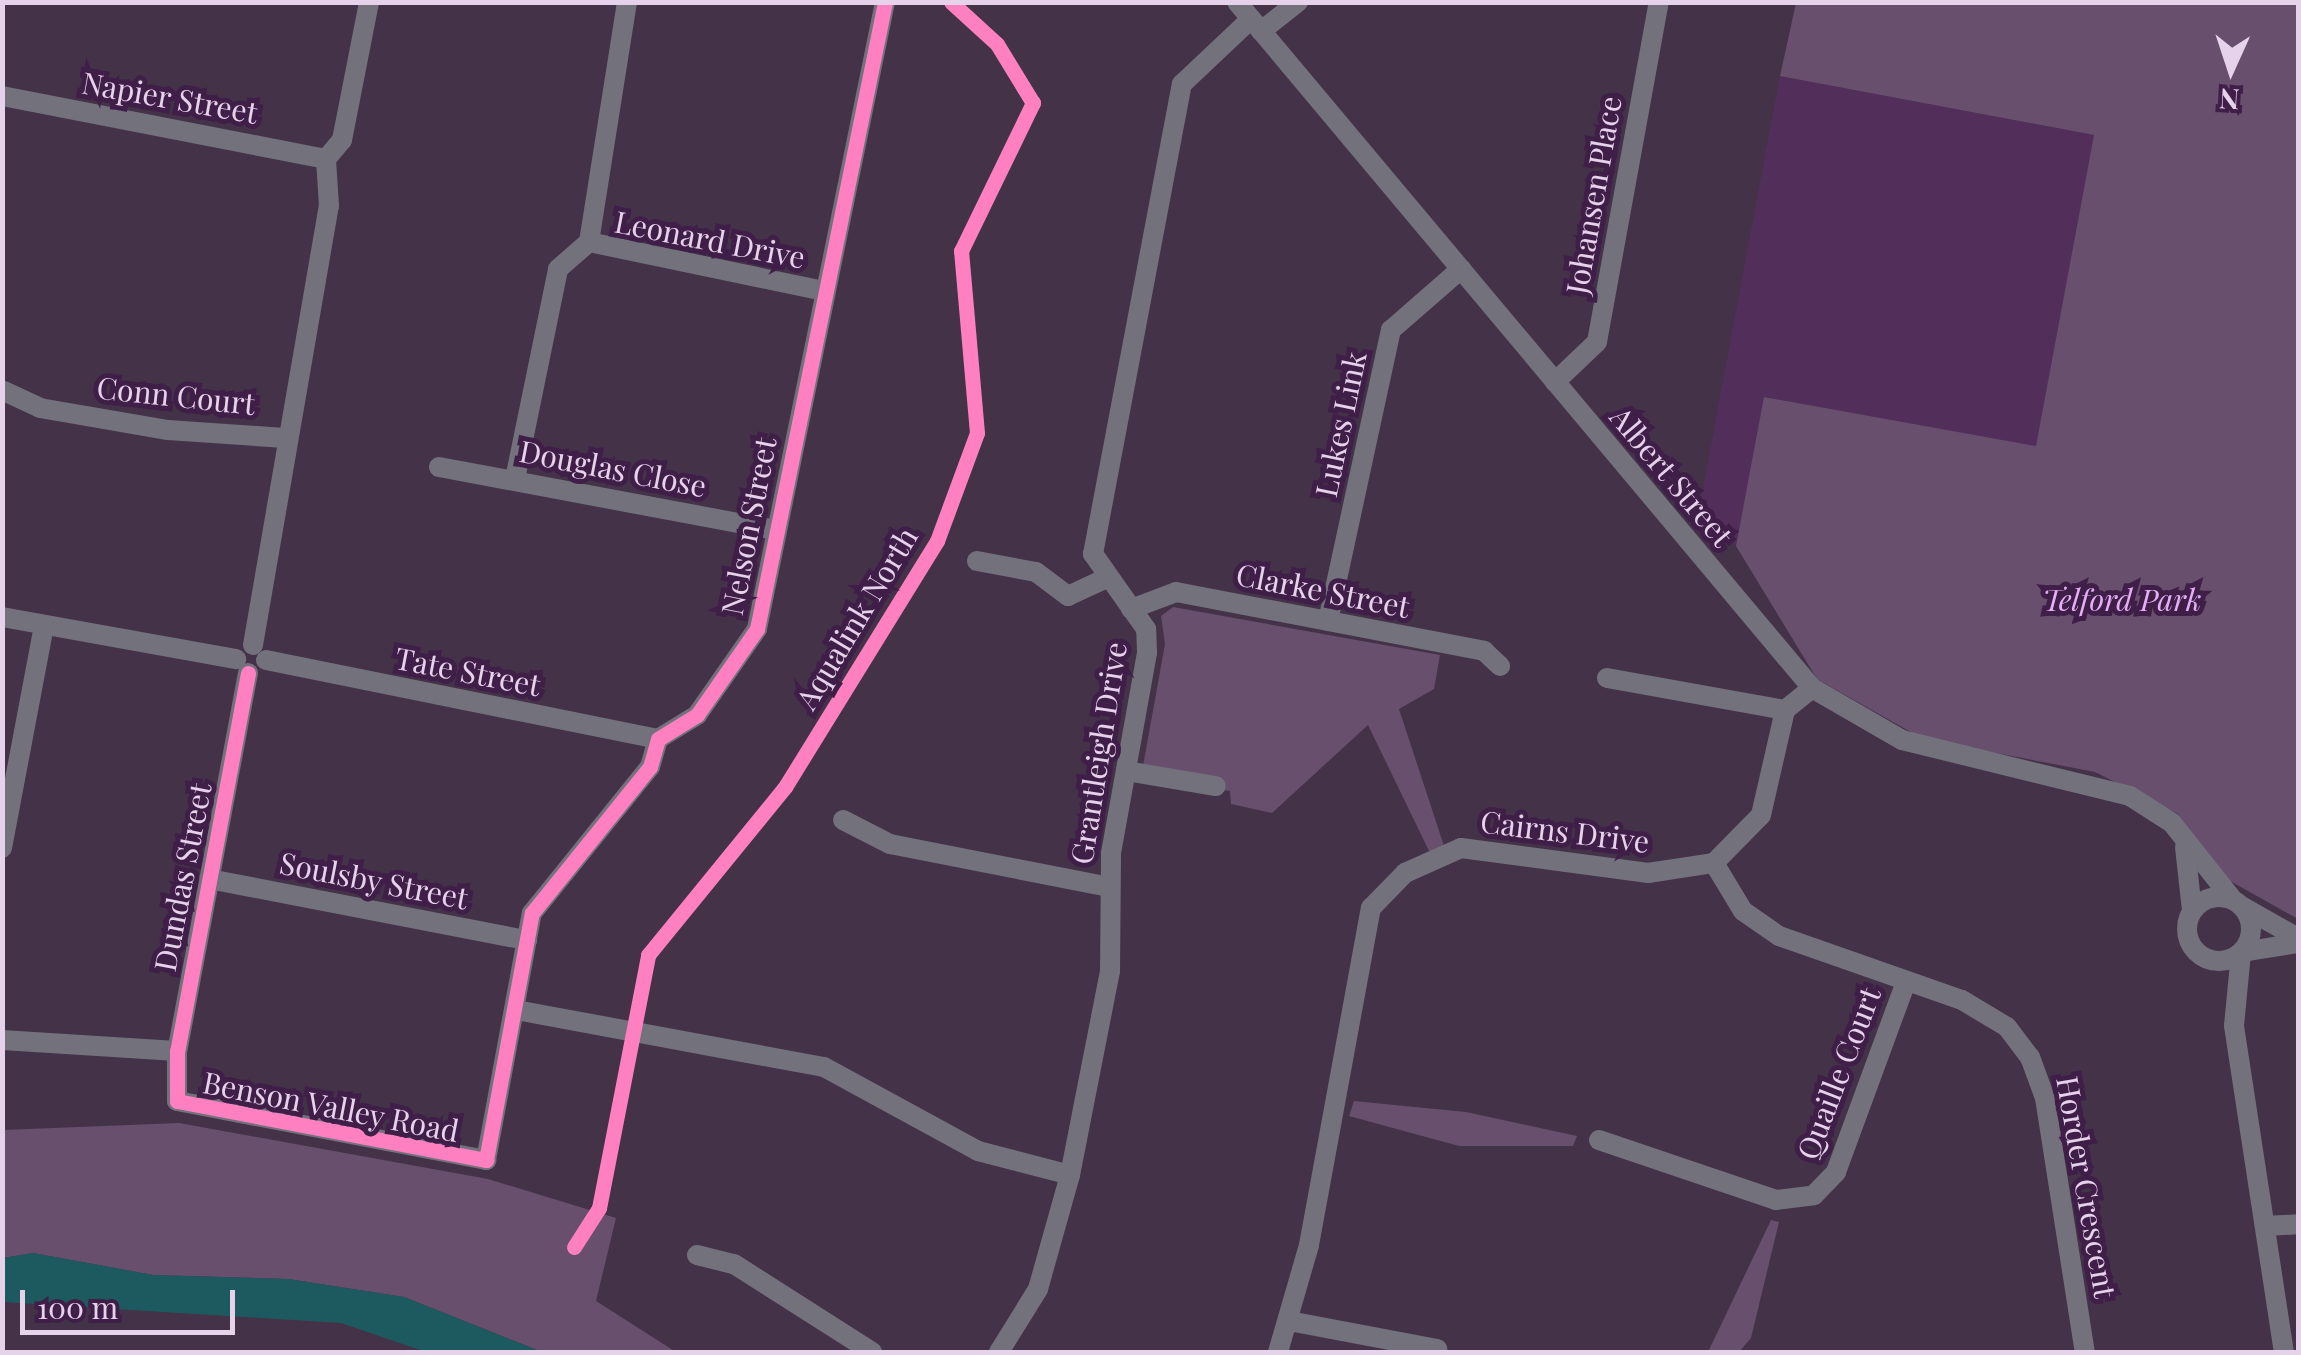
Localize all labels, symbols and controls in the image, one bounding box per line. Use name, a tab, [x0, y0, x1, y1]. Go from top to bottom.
north arrow	[2181, 20, 2281, 120]
street label: Napier Street	[79, 64, 261, 130]
text: N	[2218, 81, 2240, 119]
street label: Johansen Place	[1558, 93, 1628, 297]
street label: Leonard Drive	[612, 203, 808, 275]
street label: Lukes Link	[1307, 348, 1373, 500]
street label: Conn Court	[95, 369, 257, 421]
street label: Albert Street	[1603, 399, 1741, 553]
street label: Douglas Close	[516, 432, 710, 504]
street label: Nelson Street	[713, 434, 783, 618]
street label: Aqualink North	[787, 520, 925, 716]
street label: Clarke Street	[1233, 556, 1413, 624]
park label: Telford Park	[2043, 581, 2201, 617]
street label: Tate Street	[392, 639, 544, 703]
street label: Grantleigh Drive	[1063, 639, 1133, 867]
street label: Dundas Street	[146, 780, 218, 974]
street label: Cairns Drive	[1478, 803, 1652, 859]
street label: Soulsby Street	[276, 844, 472, 916]
street label: Quaille Court	[1789, 982, 1887, 1164]
street label: Benson Valley Road	[199, 1063, 463, 1149]
street label: Horder Crescent	[2050, 1073, 2124, 1301]
scale bar	[25, 1270, 240, 1332]
text: 100 m	[37, 1287, 118, 1327]

